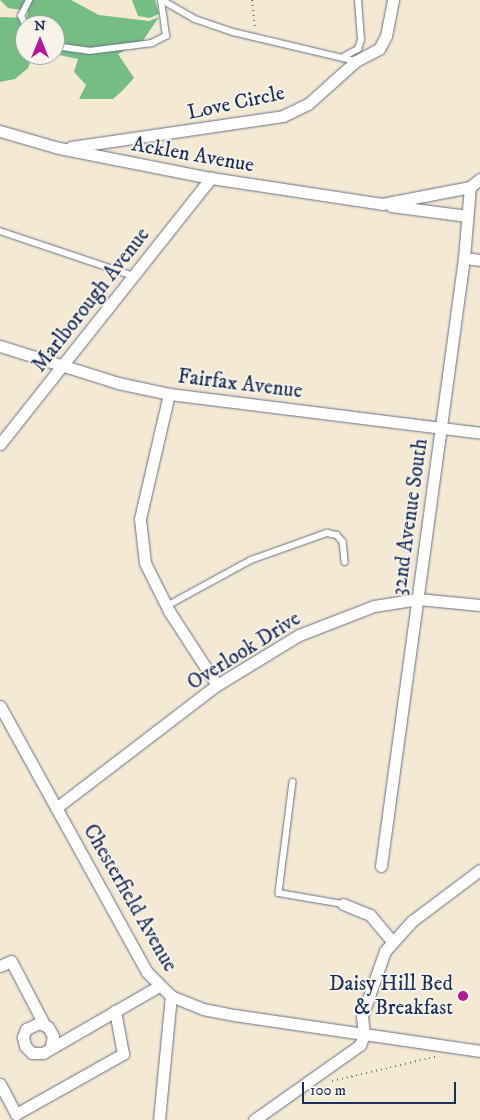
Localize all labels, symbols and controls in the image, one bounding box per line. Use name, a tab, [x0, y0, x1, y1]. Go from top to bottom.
north arrow	[15, 15, 65, 65]
text: N	[34, 17, 46, 35]
street label: Love Circle	[185, 80, 287, 126]
street label: Acklen Avenue	[130, 132, 256, 178]
street label: Marlborough Avenue	[27, 223, 155, 377]
street label: Fairfax Avenue	[176, 364, 304, 404]
street label: 32nd Avenue South	[387, 437, 433, 597]
street label: Overlook Drive	[183, 606, 305, 696]
street label: Chesterfield Avenue	[78, 820, 182, 976]
place label: Daisy Hill Bed & Breakfast	[329, 971, 453, 1021]
marker: Daisy Hill Bed & Breakfast	[457, 990, 469, 1002]
scale bar	[305, 1072, 459, 1104]
text: 100 m	[310, 1081, 346, 1100]

